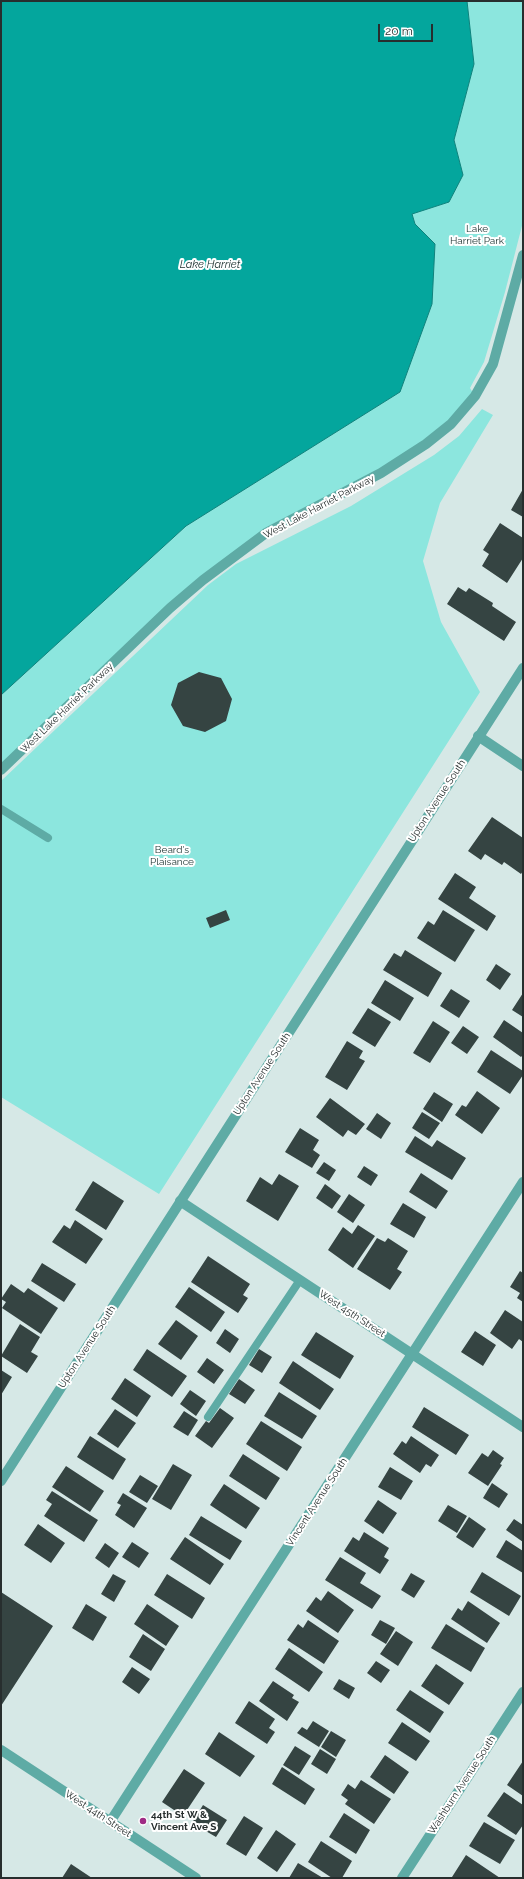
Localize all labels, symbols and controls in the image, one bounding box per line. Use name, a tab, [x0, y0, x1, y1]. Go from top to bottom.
scale bar	[380, 16, 435, 42]
text: 20 m	[385, 24, 413, 38]
park label: Lake Harriet Park	[450, 223, 504, 246]
water label: Lake Harriet	[180, 258, 240, 272]
street label: West Lake Harriet Parkway	[261, 473, 377, 541]
street label: West Lake Harriet Parkway	[18, 661, 116, 755]
street label: Upton Avenue South	[406, 757, 468, 845]
park label: Beard's Plaisance	[150, 844, 194, 868]
street label: Upton Avenue South	[231, 1030, 293, 1118]
street label: West 45th Street	[317, 1288, 387, 1340]
street label: Upton Avenue South	[56, 1303, 118, 1391]
street label: Vincent Avenue South	[284, 1456, 350, 1548]
street label: Washburn Avenue South	[426, 1734, 498, 1836]
street label: West 44th Street	[63, 1788, 133, 1840]
place label: 44th St W & Vincent Ave S	[151, 1809, 216, 1832]
marker: 44th St W & Vincent Ave S	[138, 1816, 148, 1826]

